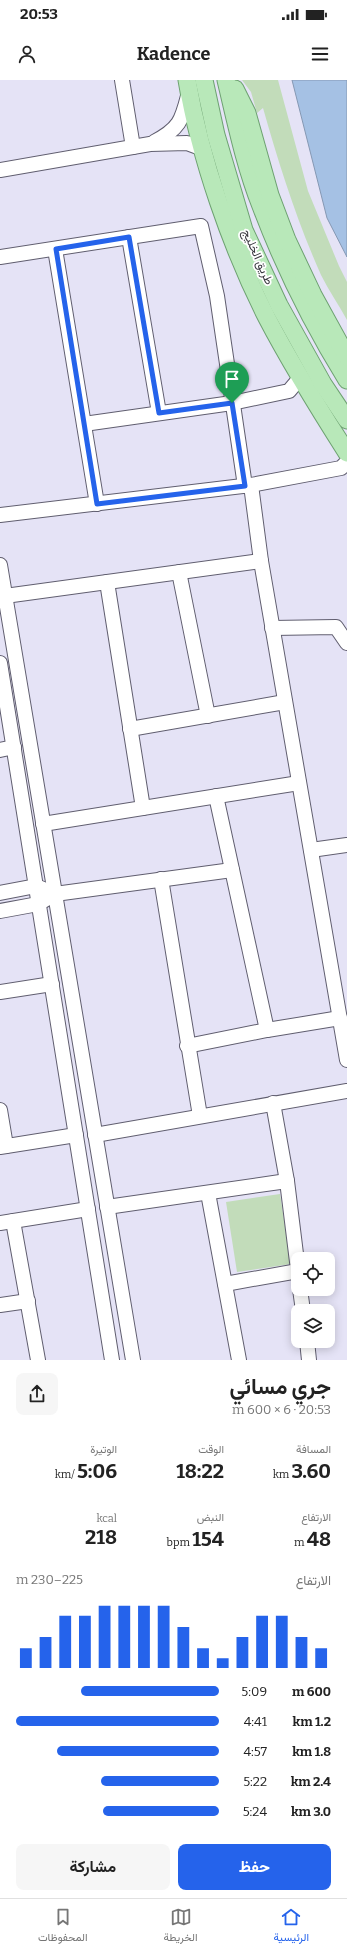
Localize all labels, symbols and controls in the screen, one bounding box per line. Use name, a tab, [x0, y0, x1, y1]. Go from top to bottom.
text: 20:53	[20, 5, 58, 23]
icon: person	[16, 43, 38, 65]
text: Kadence	[137, 43, 210, 65]
icon: menu	[309, 43, 331, 65]
street label: طريق الخليج	[238, 227, 277, 288]
pin	[215, 362, 249, 403]
icon: arrive	[221, 368, 243, 390]
map controls	[291, 1252, 335, 1348]
button: locate	[291, 1252, 335, 1296]
button: layers	[291, 1304, 335, 1348]
button: share	[16, 1373, 58, 1415]
text: جري مسائي	[229, 1373, 331, 1400]
text: 20:53 · 6 × 600 m	[232, 1402, 331, 1417]
text: الوتيرة	[90, 1443, 117, 1456]
text: الوقت	[198, 1443, 224, 1456]
text: المسافة	[296, 1443, 331, 1456]
text: 5:06	[77, 1459, 117, 1483]
text: 18:22	[176, 1459, 224, 1483]
text: 3.60	[292, 1459, 331, 1483]
text: /km	[55, 1468, 77, 1481]
text: km	[273, 1468, 292, 1481]
text: النبض	[197, 1511, 224, 1524]
text: الارتفاع	[301, 1511, 331, 1524]
text: kcal	[97, 1512, 117, 1525]
text: 218	[85, 1525, 117, 1549]
text: 154	[192, 1527, 224, 1551]
text: 48	[307, 1527, 331, 1551]
text: bpm	[167, 1536, 192, 1549]
text: m	[294, 1536, 307, 1549]
text: 225–230 m	[16, 1572, 83, 1587]
text: الارتفاع	[296, 1573, 331, 1588]
text: 5:09	[241, 1684, 267, 1699]
text: 600 m	[292, 1684, 331, 1699]
text: 4:41	[244, 1714, 267, 1729]
text: 1.2 km	[293, 1714, 331, 1729]
text: 4:57	[243, 1744, 267, 1759]
text: 1.8 km	[292, 1744, 331, 1759]
text: 5:22	[243, 1774, 267, 1789]
text: 2.4 km	[291, 1774, 331, 1789]
text: 5:24	[243, 1804, 267, 1819]
text: 3.0 km	[291, 1804, 331, 1819]
button: مشاركة	[16, 1844, 170, 1890]
button: حفظ	[178, 1844, 331, 1890]
tab: المحفوظات	[38, 1906, 88, 1947]
tab: الخريطة	[164, 1906, 198, 1947]
tab: الرئيسية	[273, 1906, 309, 1947]

